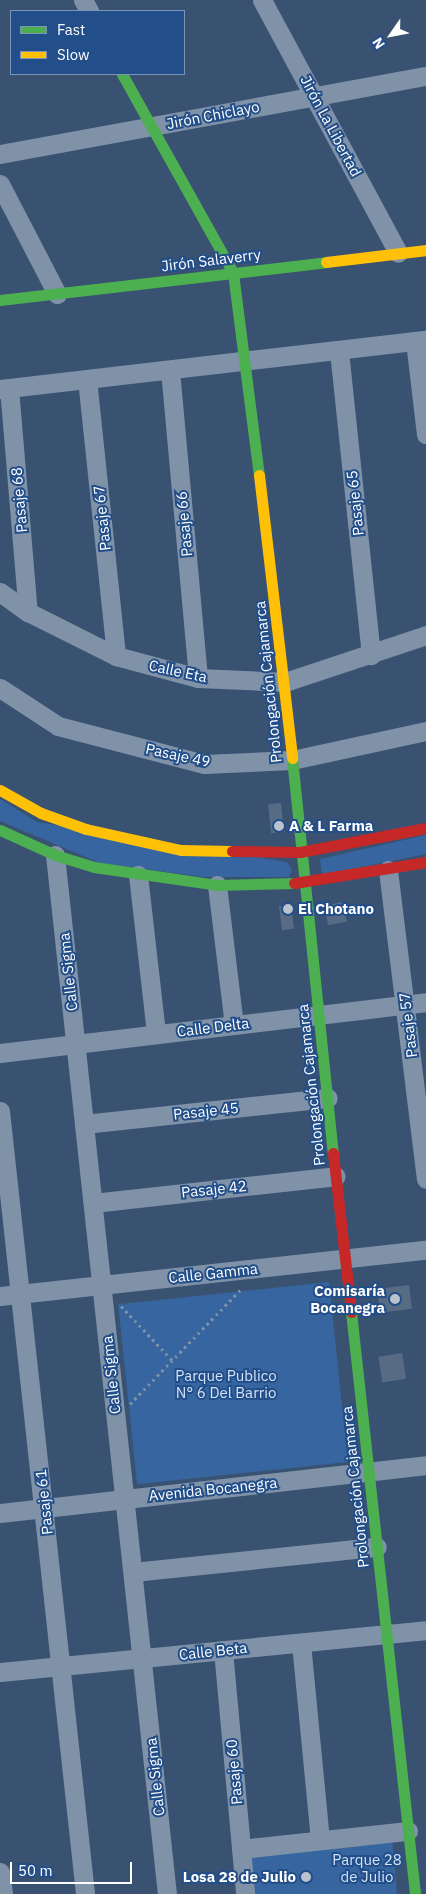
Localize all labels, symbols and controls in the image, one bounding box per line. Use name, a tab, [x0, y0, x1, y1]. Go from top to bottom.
legend	[10, 10, 185, 75]
north arrow	[366, 10, 416, 60]
text: Fast	[57, 20, 85, 39]
text: N	[368, 34, 389, 52]
text: Slow	[57, 45, 90, 64]
street label: Jirón La Libertad	[297, 72, 365, 180]
street label: Jirón Chiclayo	[165, 97, 261, 133]
street label: Jirón Salaverry	[160, 245, 262, 275]
street label: Pasaje 68	[7, 466, 31, 534]
street label: Pasaje 65	[343, 469, 367, 537]
street label: Pasaje 67	[90, 484, 114, 552]
street label: Pasaje 66	[172, 490, 196, 558]
street label: Prolongación Cajamarca	[251, 600, 285, 764]
street label: Calle Eta	[147, 656, 209, 686]
street label: Pasaje 49	[144, 739, 212, 771]
place label: A & L Farma	[289, 817, 373, 835]
marker: A & L Farma	[273, 820, 285, 832]
place label: El Chotano	[298, 900, 374, 918]
marker: El Chotano	[282, 903, 294, 915]
street label: Calle Sigma	[55, 932, 81, 1012]
street label: Pasaje 57	[395, 991, 421, 1059]
street label: Prolongación Cajamarca	[294, 1003, 328, 1167]
street label: Calle Delta	[176, 1014, 250, 1040]
street label: Pasaje 45	[172, 1099, 240, 1123]
street label: Pasaje 42	[180, 1177, 248, 1201]
street label: Calle Gamma	[167, 1259, 259, 1287]
place label: Comisaría Bocanegra	[310, 1281, 385, 1316]
marker: Comisaría Bocanegra	[389, 1293, 401, 1305]
street label: Calle Sigma	[98, 1335, 124, 1415]
park label: Parque Publico N° 6 Del Barrio	[175, 1366, 277, 1401]
street label: Prolongación Cajamarca	[338, 1405, 372, 1569]
street label: Pasaje 61	[32, 1468, 56, 1536]
street label: Avenida Bocanegra	[148, 1473, 278, 1505]
street label: Calle Beta	[178, 1638, 248, 1664]
street label: Calle Sigma	[142, 1737, 168, 1817]
street label: Pasaje 60	[222, 1738, 246, 1806]
park label: Parque 28 de Julio	[332, 1850, 402, 1885]
scale bar	[12, 1852, 135, 1884]
text: 50 m	[18, 1861, 53, 1880]
place label: Losa 28 de Julio	[183, 1868, 296, 1886]
marker: Losa 28 de Julio	[300, 1871, 312, 1883]

